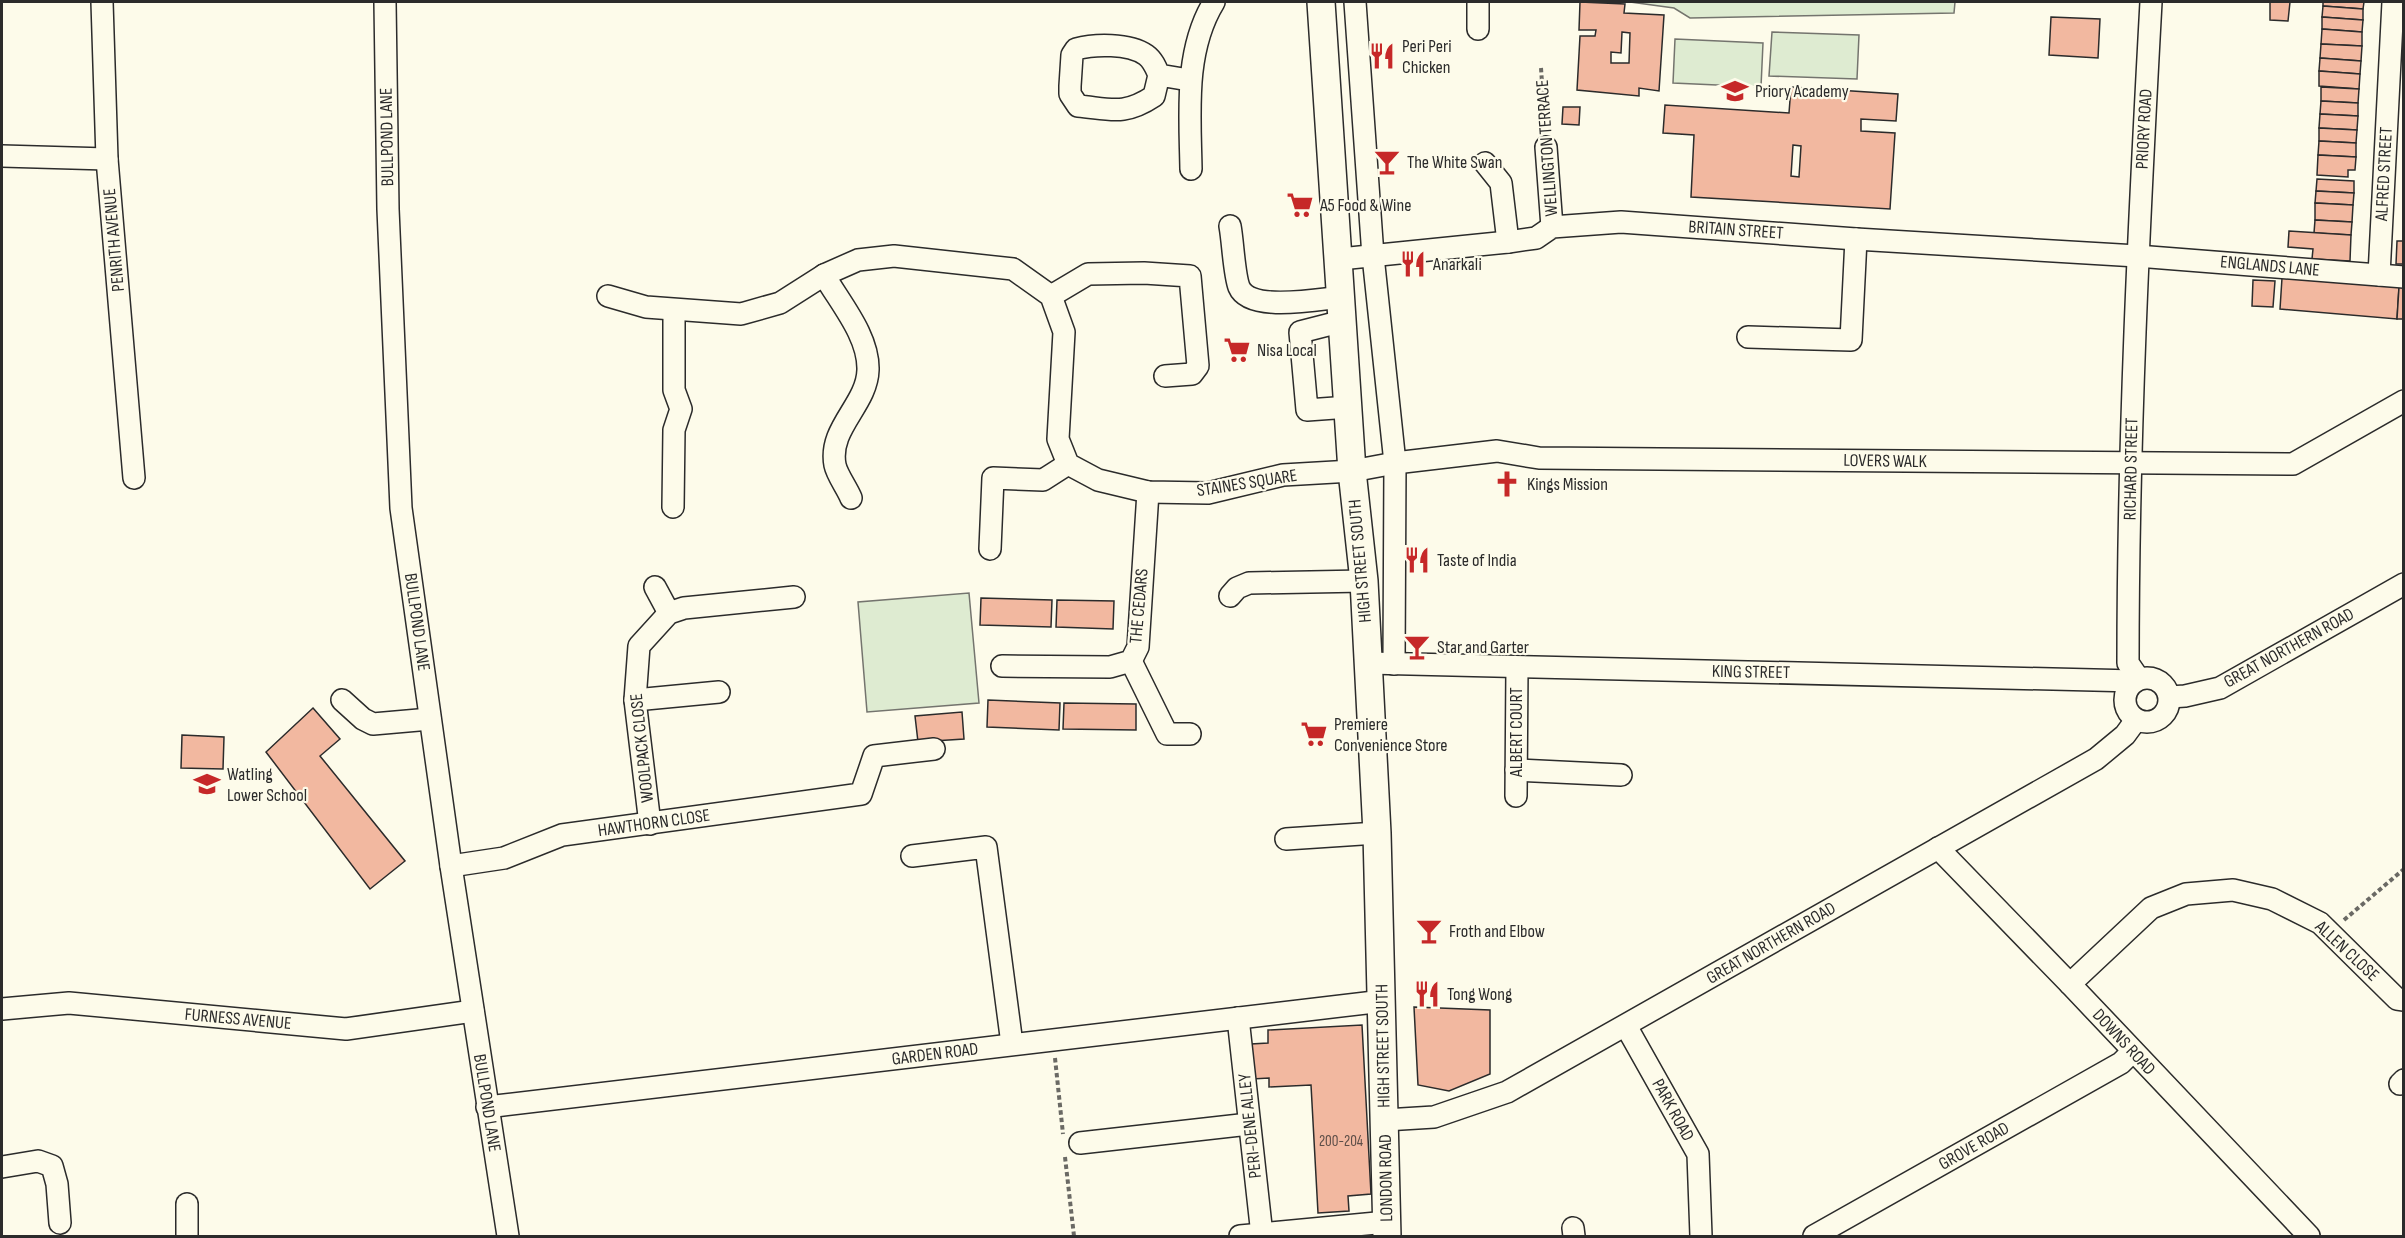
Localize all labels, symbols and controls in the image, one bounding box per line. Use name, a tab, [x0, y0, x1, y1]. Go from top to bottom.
place label: Peri Peri Chicken	[1402, 36, 1452, 78]
restaurant icon: Peri Peri Chicken	[1367, 41, 1397, 71]
school or university icon: Priory Academy	[1720, 76, 1750, 106]
street label: WELLINGTON TERRACE	[1532, 79, 1562, 217]
place label: Priory Academy	[1755, 81, 1849, 102]
street label: BULLPOND LANE	[376, 87, 398, 187]
street label: PRIORY ROAD	[2131, 88, 2157, 170]
street label: ALFRED STREET	[2371, 126, 2397, 223]
bar icon: The White Swan	[1372, 147, 1402, 177]
place label: The White Swan	[1407, 152, 1502, 173]
street label: PENRITH AVENUE	[99, 187, 129, 293]
supermarket icon: A5 Food & Wine	[1285, 190, 1315, 220]
place label: A5 Food & Wine	[1319, 195, 1411, 216]
street label: BRITAIN STREET	[1688, 216, 1784, 244]
restaurant icon: Anarkali	[1398, 249, 1428, 279]
street label: ENGLANDS LANE	[2219, 251, 2321, 281]
place label: Anarkali	[1432, 254, 1482, 275]
supermarket icon: Nisa Local	[1222, 335, 1252, 365]
place label: Nisa Local	[1257, 340, 1317, 361]
street label: RICHARD STREET	[2120, 417, 2142, 521]
street label: LOVERS WALK	[1843, 450, 1928, 472]
street label: STAINES SQUARE	[1195, 465, 1299, 501]
church icon: Kings Mission	[1492, 469, 1522, 499]
place label: Kings Mission	[1527, 474, 1608, 495]
street label: HIGH STREET SOUTH	[1344, 498, 1376, 624]
restaurant icon: Taste of India	[1402, 545, 1432, 575]
place label: Taste of India	[1437, 550, 1517, 571]
street label: THE CEDARS	[1125, 567, 1153, 644]
street label: BULLPOND LANE	[400, 572, 434, 672]
street label: GREAT NORTHERN ROAD	[2220, 604, 2358, 692]
bar icon: Star and Garter	[1402, 632, 1432, 662]
place label: Star and Garter	[1437, 637, 1529, 658]
street label: KING STREET	[1712, 661, 1790, 683]
street label: ALBERT COURT	[1506, 687, 1527, 778]
street label: WOOLPACK CLOSE	[626, 692, 658, 804]
place label: Premiere Convenience Store	[1334, 714, 1448, 756]
supermarket icon: Premiere Convenience Store	[1299, 719, 1329, 749]
place label: Watling Lower School	[227, 764, 307, 806]
school or university icon: Watling Lower School	[192, 769, 222, 799]
street label: HAWTHORN CLOSE	[597, 805, 711, 841]
street label: GREAT NORTHERN ROAD	[1703, 898, 1839, 988]
bar icon: Froth and Elbow	[1414, 916, 1444, 946]
street label: ALLEN CLOSE	[2310, 916, 2383, 986]
place label: Froth and Elbow	[1449, 921, 1545, 942]
restaurant icon: Tong Wong	[1412, 979, 1442, 1009]
street label: HIGH STREET SOUTH	[1371, 984, 1395, 1108]
place label: Tong Wong	[1447, 984, 1512, 1005]
street label: FURNESS AVENUE	[184, 1004, 292, 1034]
street label: DOWNS ROAD	[2088, 1005, 2160, 1079]
street label: GARDEN ROAD	[891, 1038, 979, 1070]
street label: BULLPOND LANE	[469, 1053, 505, 1153]
street label: PERI-DENE ALLEY	[1234, 1072, 1266, 1179]
street label: PARK ROAD	[1647, 1075, 1699, 1145]
street label: GROVE ROAD	[1935, 1117, 2013, 1175]
house number: 200-204	[1319, 1132, 1363, 1151]
street label: LONDON ROAD	[1375, 1134, 1397, 1222]

